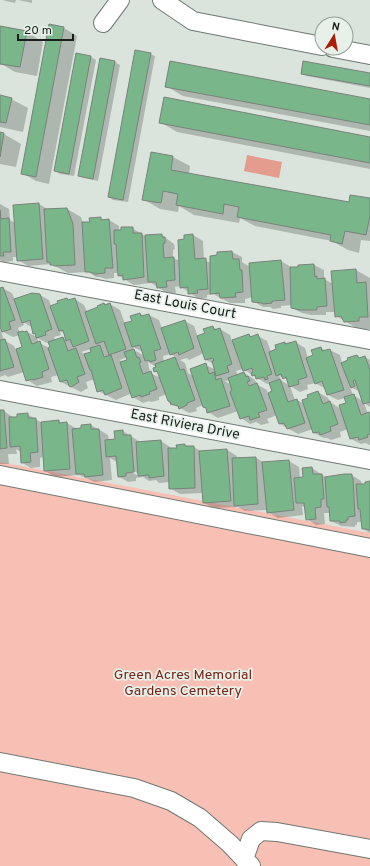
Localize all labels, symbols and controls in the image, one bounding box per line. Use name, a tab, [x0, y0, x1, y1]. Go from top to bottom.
scale bar	[18, 16, 73, 42]
north arrow	[314, 16, 354, 56]
text: N	[331, 20, 341, 35]
text: 20 m	[24, 23, 52, 39]
street label: East Louis Court	[133, 287, 237, 323]
street label: East Riviera Drive	[129, 406, 241, 444]
park label: Green Acres Memorial Gardens Cemetery	[114, 667, 252, 700]

